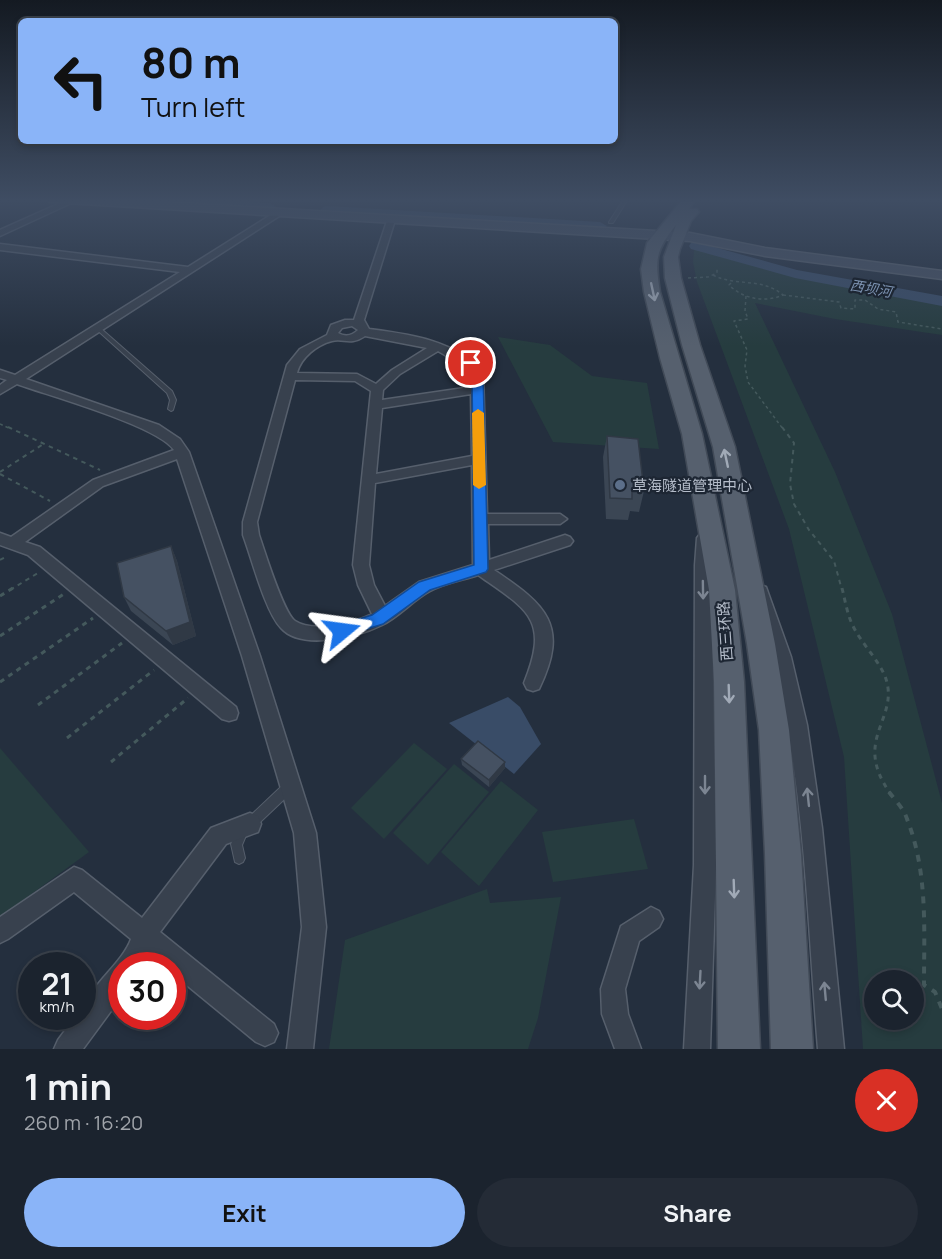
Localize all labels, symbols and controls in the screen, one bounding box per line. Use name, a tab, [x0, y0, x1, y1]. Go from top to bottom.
text: 80 m	[141, 33, 241, 91]
icon: left	[42, 42, 120, 120]
text: Turn left	[141, 88, 245, 125]
water label: 西坝河	[849, 275, 896, 302]
one-way arrow	[648, 282, 659, 302]
pin	[445, 337, 496, 388]
icon: arrive	[454, 346, 487, 379]
one-way arrow	[720, 449, 731, 468]
place label: 草海隧道管理中心	[632, 475, 752, 496]
marker: 草海隧道管理中心	[613, 478, 627, 492]
one-way arrow	[697, 580, 709, 600]
position arrow	[310, 599, 374, 663]
street label: 西三环路	[712, 600, 738, 662]
one-way arrow	[723, 684, 735, 703]
one-way arrow	[699, 775, 711, 795]
one-way arrow	[802, 787, 813, 807]
one-way arrow	[729, 878, 740, 898]
speed limit sign: 30	[108, 952, 186, 1030]
text: 21	[41, 963, 73, 1004]
one-way arrow	[694, 970, 705, 990]
map controls	[864, 970, 924, 1030]
button: search	[864, 970, 924, 1030]
one-way arrow	[820, 981, 831, 1001]
text: km/h	[40, 996, 74, 1017]
text: 1 min	[24, 1062, 112, 1111]
button: close	[855, 1069, 918, 1132]
text: 260 m · 16:20	[24, 1109, 143, 1136]
button: Exit	[24, 1178, 465, 1247]
button: Share	[477, 1178, 918, 1247]

